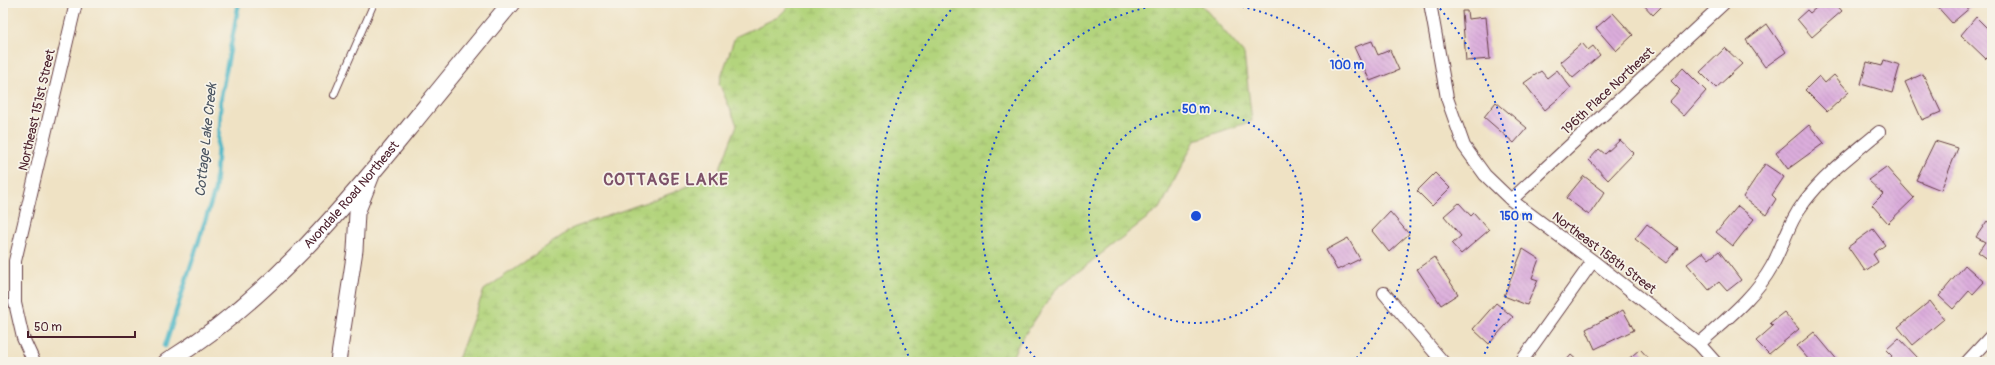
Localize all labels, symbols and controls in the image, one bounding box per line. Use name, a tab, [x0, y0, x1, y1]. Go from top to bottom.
street label: 196th Place Northeast	[1558, 43, 1658, 138]
street label: Northeast 151st Street	[15, 47, 59, 172]
text: 100 m	[1330, 58, 1365, 73]
water label: Cottage Lake Creek	[192, 81, 221, 198]
text: 50 m	[1182, 102, 1210, 117]
street label: Avondale Road Northeast	[300, 137, 403, 252]
district label: COTTAGE LAKE	[603, 169, 729, 190]
centre of rings	[1189, 209, 1203, 223]
text: 150 m	[1500, 209, 1533, 224]
street label: Northeast 158th Street	[1549, 209, 1660, 298]
scale bar	[28, 313, 135, 339]
text: 50 m	[34, 320, 62, 335]

